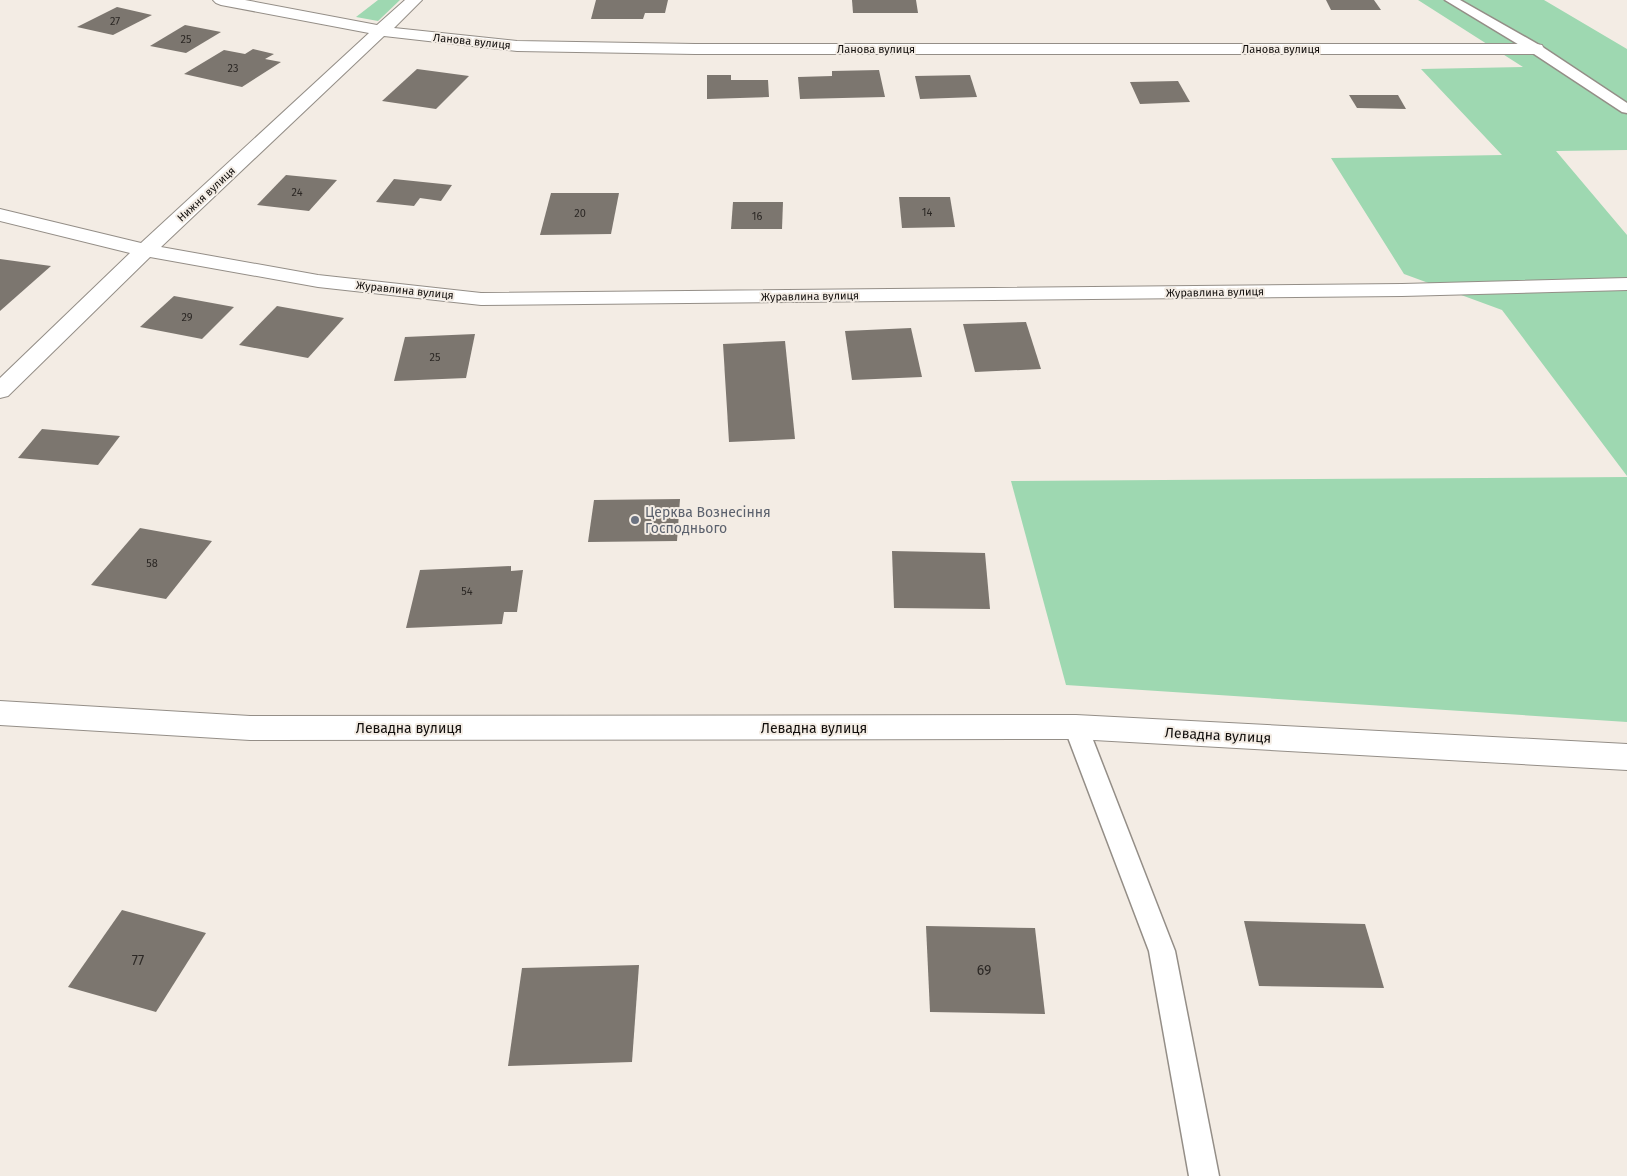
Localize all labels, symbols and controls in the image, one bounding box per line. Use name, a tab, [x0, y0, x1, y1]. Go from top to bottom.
house number: 27	[110, 15, 120, 28]
street label: Ланова вулиця	[433, 31, 511, 52]
house number: 25	[181, 33, 192, 46]
street label: Ланова вулиця	[837, 43, 915, 56]
street label: Ланова вулиця	[1242, 43, 1320, 56]
house number: 23	[228, 62, 238, 75]
street label: Нижня вулиця	[175, 164, 238, 224]
house number: 24	[292, 186, 303, 199]
house number: 14	[922, 206, 932, 219]
house number: 20	[574, 207, 586, 220]
house number: 16	[752, 210, 762, 223]
street label: Журавлина вулиця	[356, 279, 454, 302]
street label: Журавлина вулиця	[1166, 285, 1264, 300]
street label: Журавлина вулиця	[761, 289, 859, 304]
house number: 29	[181, 311, 193, 324]
house number: 25	[430, 351, 441, 364]
place label: Церква Вознесіння Господнього	[645, 504, 771, 537]
marker: Церква Вознесіння Господнього	[629, 514, 641, 526]
house number: 58	[146, 557, 158, 570]
house number: 54	[461, 585, 473, 598]
street label: Левадна вулиця	[356, 720, 462, 737]
street label: Левадна вулиця	[761, 720, 867, 737]
street label: Левадна вулиця	[1164, 724, 1272, 747]
house number: 77	[132, 952, 144, 969]
house number: 69	[977, 962, 991, 979]

